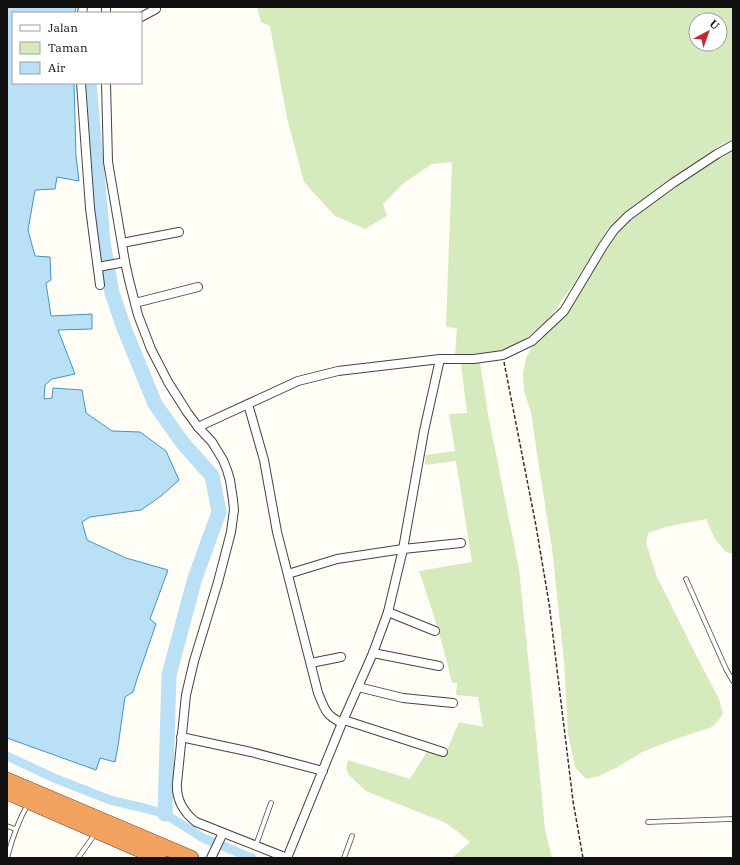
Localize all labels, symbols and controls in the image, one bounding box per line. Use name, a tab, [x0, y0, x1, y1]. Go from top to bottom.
legend	[12, 12, 142, 84]
north arrow	[688, 12, 728, 52]
text: U	[707, 16, 723, 33]
text: Jalan	[48, 20, 78, 35]
text: Taman	[48, 40, 88, 55]
text: Air	[48, 60, 66, 75]

